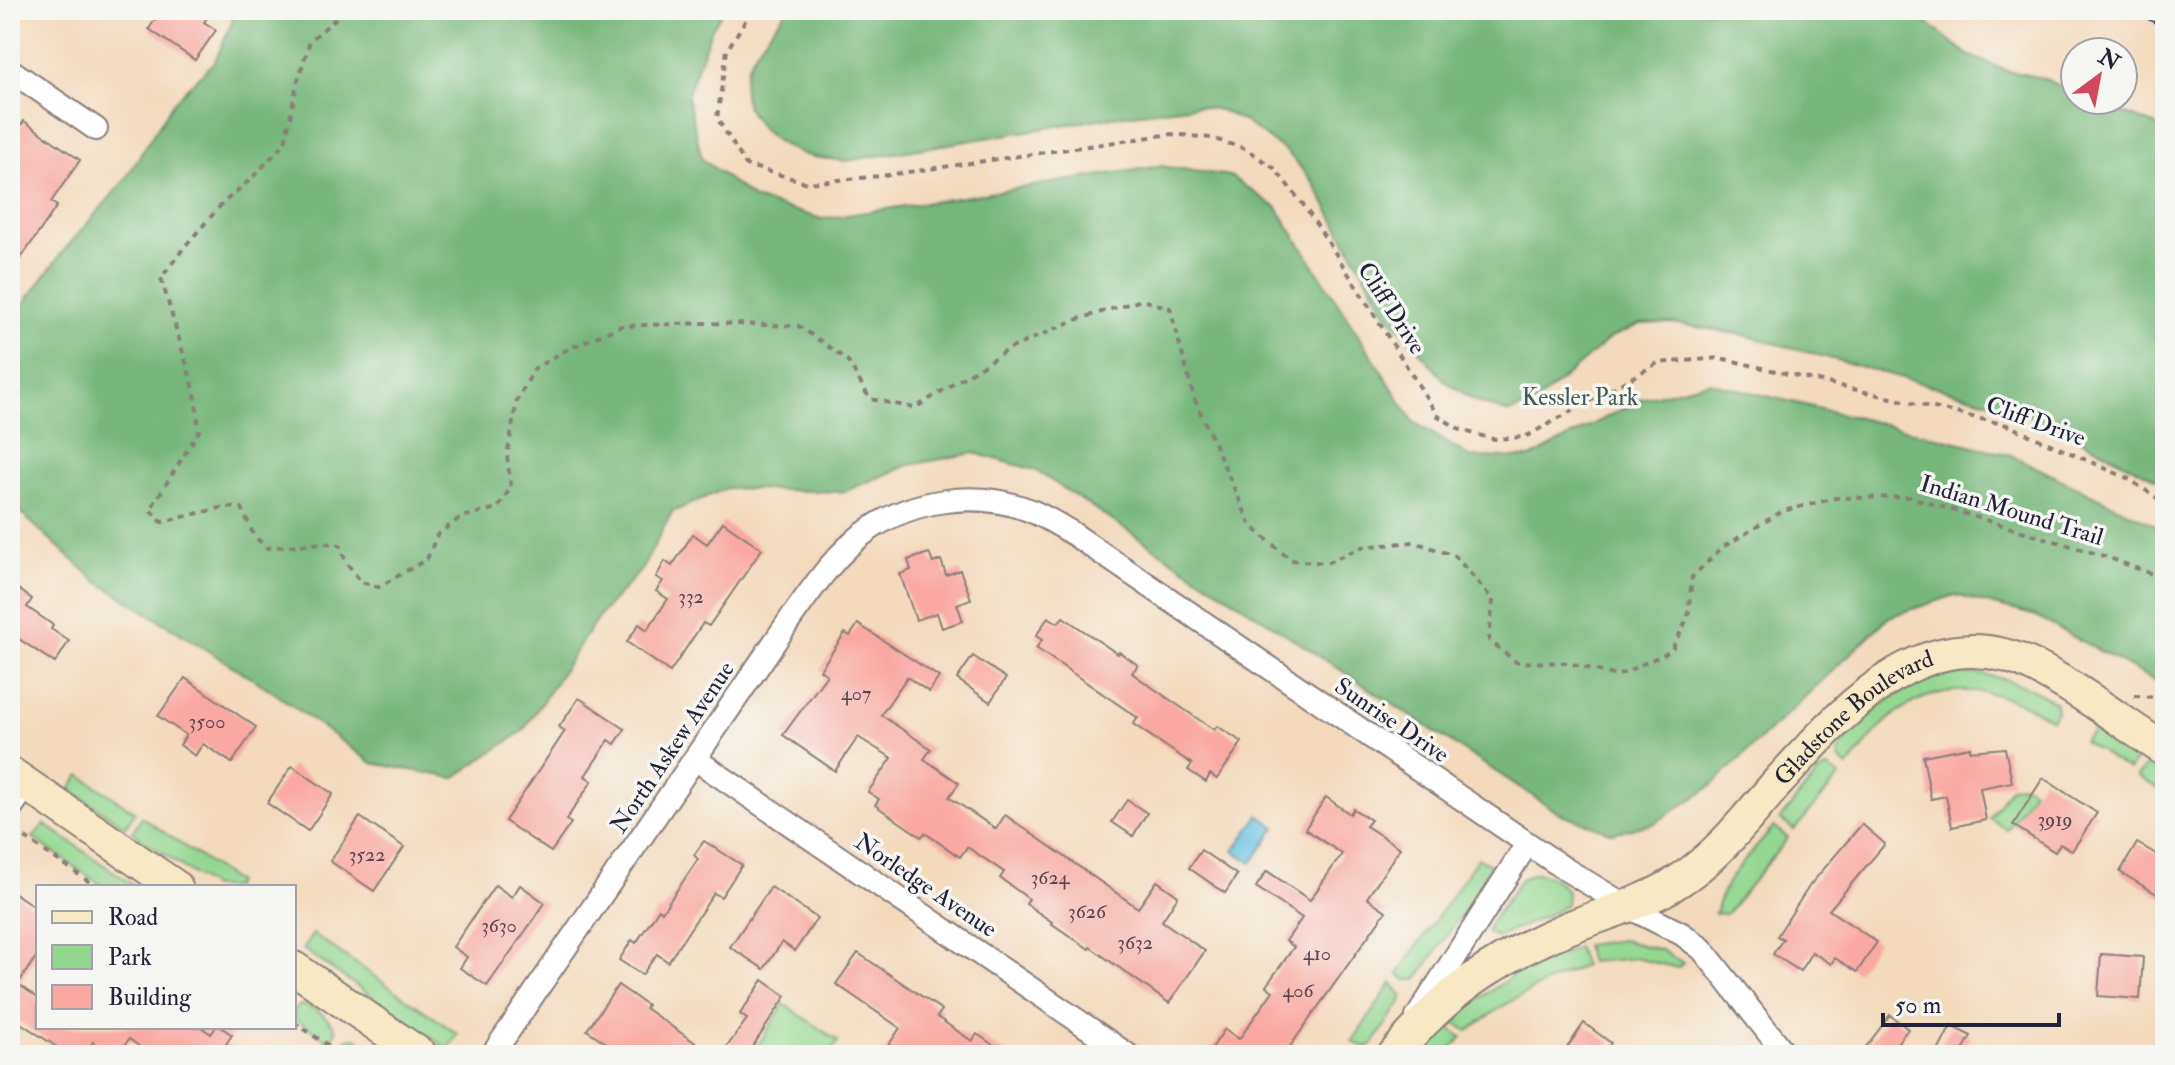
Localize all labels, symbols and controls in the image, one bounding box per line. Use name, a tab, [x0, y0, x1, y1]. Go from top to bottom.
north arrow	[2059, 36, 2139, 116]
text: N	[2092, 42, 2125, 77]
street label: Cliff Drive	[1350, 256, 1433, 360]
park label: Kessler Park	[1522, 382, 1639, 413]
street label: Cliff Drive	[1982, 389, 2090, 454]
street label: Indian Mound Trail	[1916, 468, 2107, 553]
house number: 332	[678, 584, 704, 609]
street label: Gladstone Boulevard	[1767, 643, 1938, 792]
street label: North Askew Avenue	[603, 655, 741, 839]
street label: Sunrise Drive	[1328, 671, 1455, 770]
house number: 407	[841, 681, 871, 706]
house number: 3500	[189, 709, 225, 734]
house number: 3919	[2037, 807, 2073, 832]
street label: Norledge Avenue	[848, 826, 1003, 945]
house number: 3522	[349, 842, 385, 867]
house number: 3624	[1031, 865, 1071, 890]
legend	[36, 885, 296, 1029]
house number: 3626	[1068, 899, 1107, 924]
text: Road	[108, 902, 158, 933]
house number: 3630	[481, 913, 517, 938]
house number: 3632	[1117, 930, 1153, 955]
house number: 410	[1303, 941, 1331, 966]
text: Park	[108, 942, 152, 973]
scale bar	[1883, 977, 2059, 1027]
house number: 406	[1282, 978, 1314, 1003]
text: Building	[108, 982, 192, 1013]
text: 50 m	[1895, 990, 1942, 1021]

